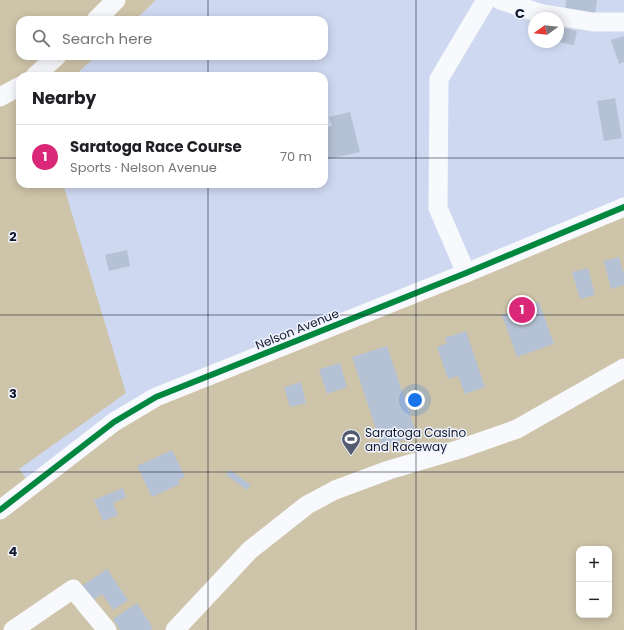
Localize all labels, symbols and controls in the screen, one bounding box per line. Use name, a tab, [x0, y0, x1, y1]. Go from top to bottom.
text: C	[515, 4, 525, 23]
north arrow	[528, 12, 564, 48]
search box	[16, 16, 328, 60]
icon: search	[30, 27, 52, 49]
text: Search here	[62, 28, 152, 49]
text: Nearby	[32, 86, 96, 110]
text: Saratoga Race Course	[70, 136, 242, 157]
text: 1	[43, 147, 47, 166]
text: 70 m	[280, 147, 312, 166]
text: Sports · Nelson Avenue	[70, 158, 217, 177]
text: 2	[9, 227, 17, 246]
pin: 1	[509, 295, 535, 325]
street label: Nelson Avenue	[253, 305, 341, 353]
text: 3	[9, 384, 17, 403]
your location	[405, 390, 425, 410]
place label: Saratoga Casino and Raceway	[365, 424, 466, 455]
sports icon: Saratoga Casino and Raceway	[340, 428, 362, 456]
text: 4	[9, 542, 18, 561]
map controls	[576, 546, 612, 618]
button: +	[576, 546, 612, 582]
button: −	[576, 582, 612, 618]

